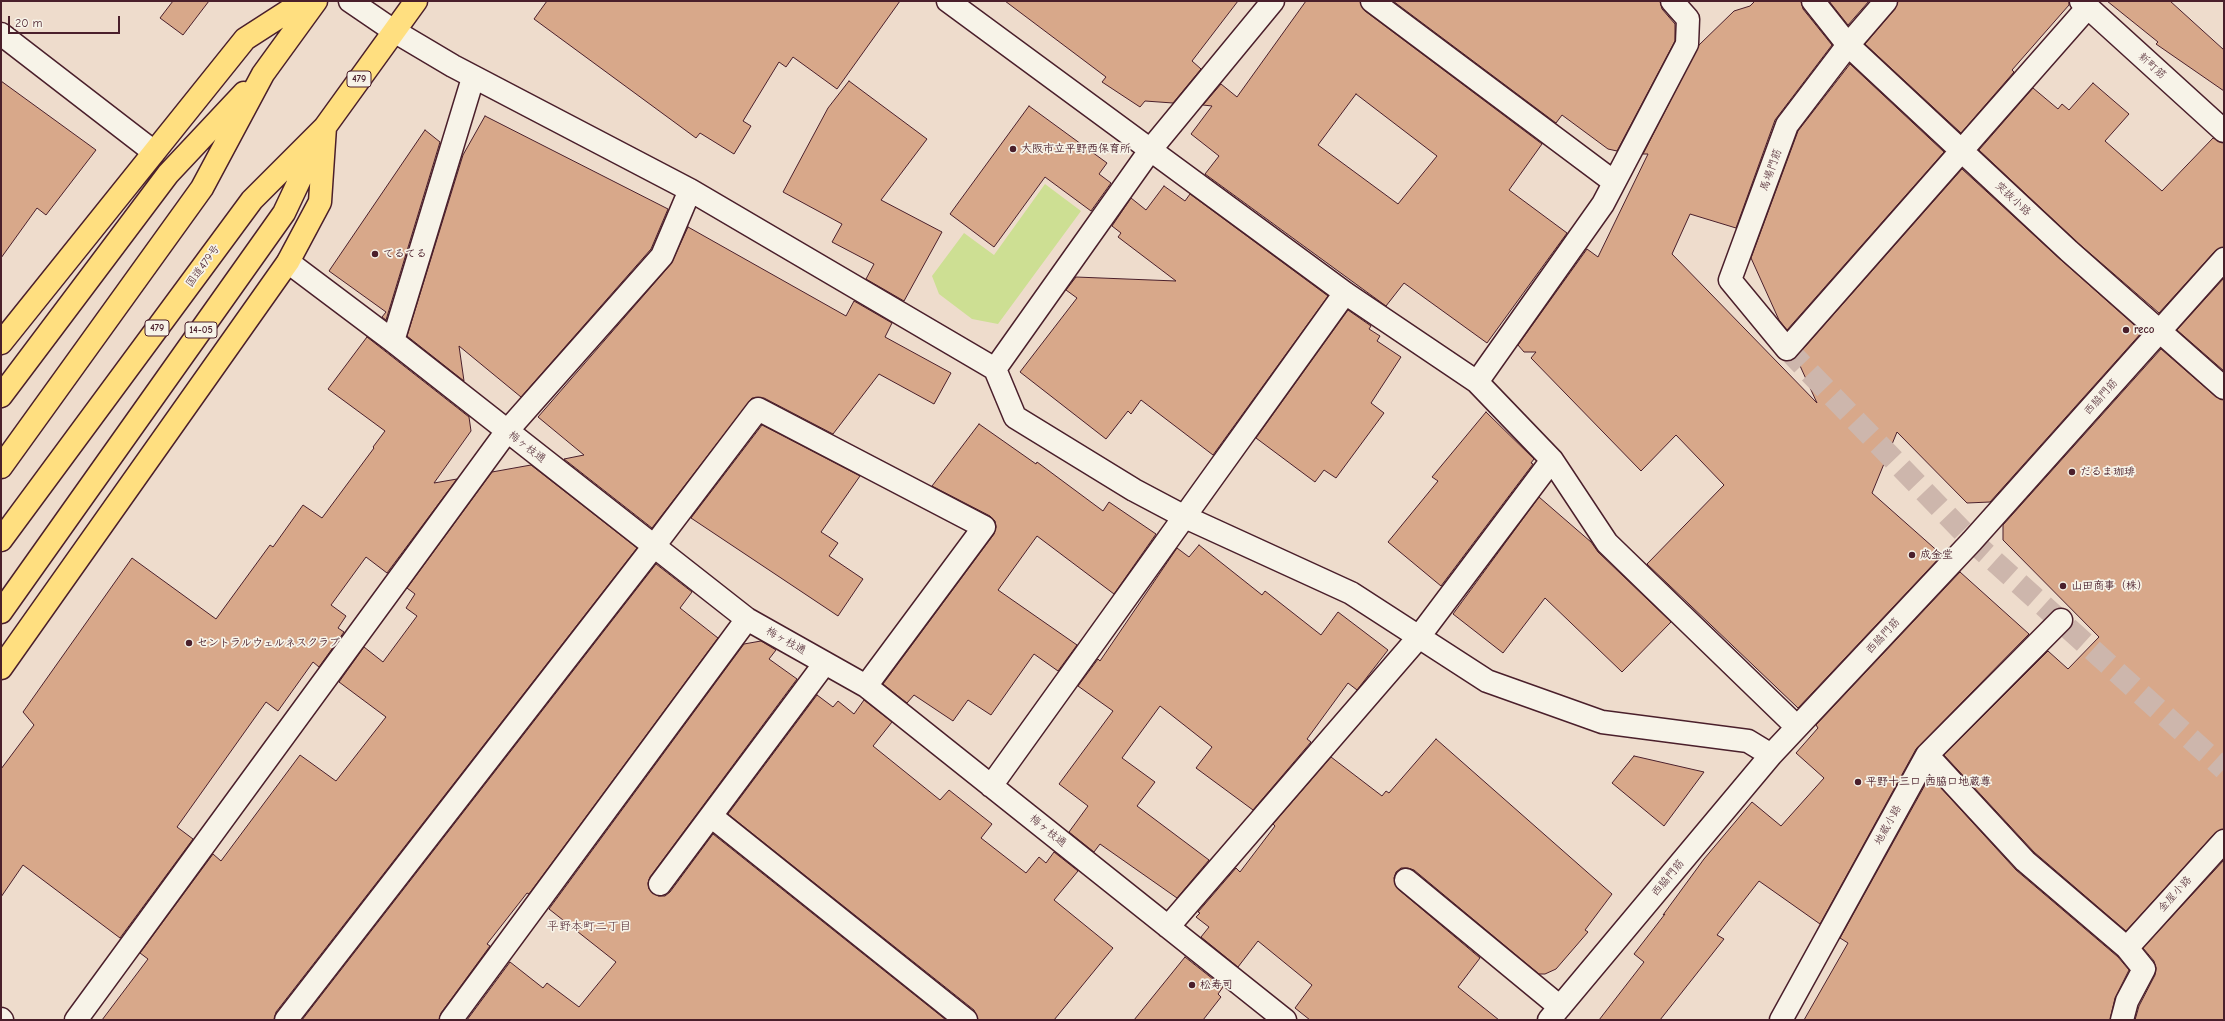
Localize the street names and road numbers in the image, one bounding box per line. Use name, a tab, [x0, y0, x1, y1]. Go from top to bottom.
street label: 新町筋	[2135, 50, 2169, 82]
road number: 479	[347, 71, 371, 87]
street label: 馬場門筋	[1757, 147, 1785, 193]
street label: 突抜小路	[1992, 179, 2034, 219]
street label: 国道479号	[183, 242, 223, 290]
road number: 479	[145, 320, 169, 336]
road number: 14-05	[185, 322, 217, 338]
street label: 西脇門筋	[2081, 376, 2121, 418]
street label: 梅ヶ枝通	[506, 428, 548, 466]
street label: 西脇門筋	[1863, 615, 1903, 657]
street label: 梅ヶ枝通	[764, 625, 808, 657]
street label: 地蔵小路	[1872, 803, 1904, 847]
street label: 梅ヶ枝通	[1027, 812, 1069, 850]
street label: 西脇門筋	[1649, 857, 1687, 899]
street label: 金屋小路	[2155, 873, 2195, 915]

